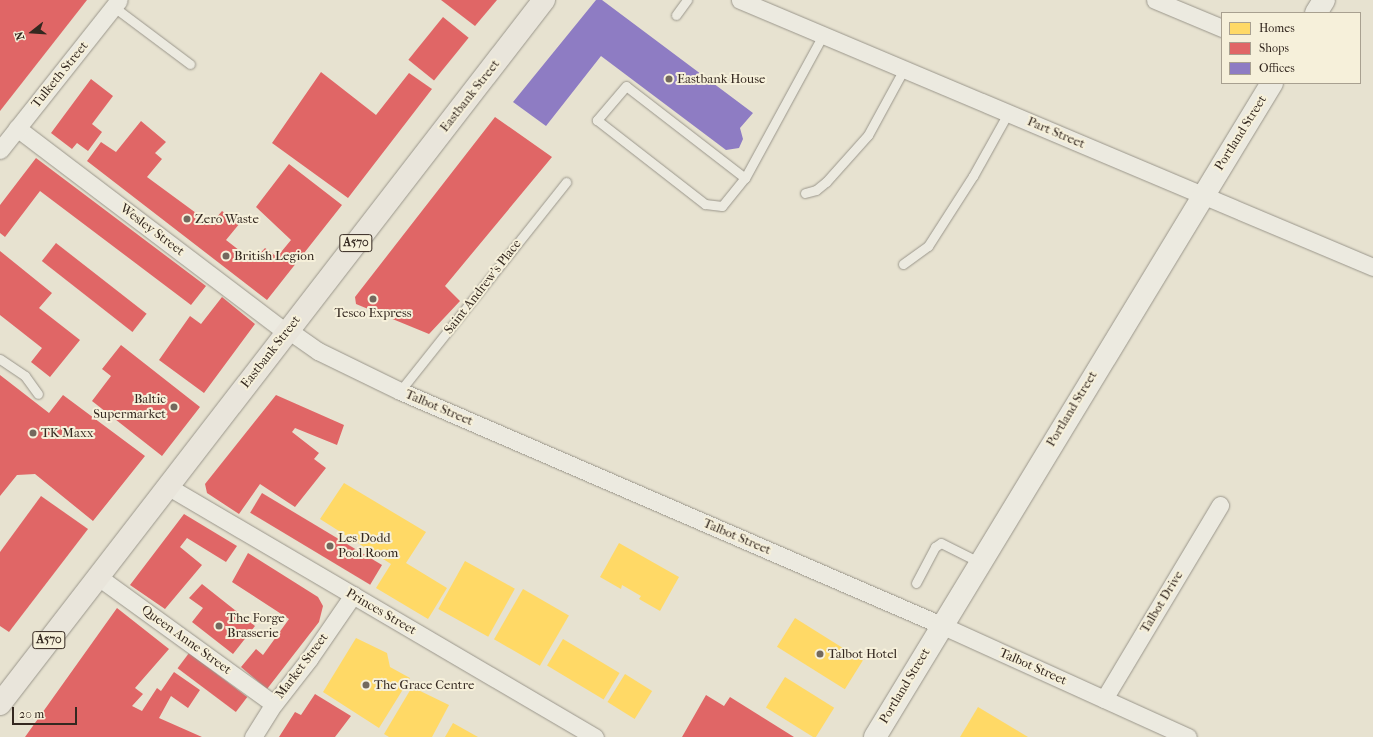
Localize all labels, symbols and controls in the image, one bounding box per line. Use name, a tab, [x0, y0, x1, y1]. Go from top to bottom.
north arrow	[12, 12, 52, 52]
legend	[1221, 12, 1361, 84]
text: Homes	[1259, 21, 1295, 35]
text: N	[13, 30, 27, 42]
street label: Tulketh Street	[28, 38, 92, 112]
text: Shops	[1259, 41, 1289, 55]
street label: Eastbank Street	[437, 57, 503, 135]
text: Offices	[1259, 61, 1295, 75]
place label: Eastbank House	[677, 71, 765, 87]
marker: Eastbank House	[664, 74, 674, 84]
street label: Portland Street	[1212, 93, 1270, 173]
street label: Part Street	[1025, 114, 1087, 152]
street label: Wesley Street	[117, 201, 187, 259]
place label: Zero Waste	[195, 211, 259, 227]
marker: Zero Waste	[182, 214, 192, 224]
road number: A570	[339, 233, 373, 253]
street label: Saint Andrew's Place	[441, 237, 525, 337]
place label: British Legion	[234, 248, 314, 264]
marker: British Legion	[221, 251, 231, 261]
marker: Tesco Express	[368, 294, 378, 304]
place label: Tesco Express	[334, 305, 412, 321]
street label: Eastbank Street	[238, 313, 304, 391]
street label: Portland Street	[1043, 368, 1101, 450]
street label: Talbot Street	[403, 387, 475, 429]
place label: Baltic Supermarket	[93, 392, 166, 423]
marker: Baltic Supermarket	[169, 402, 179, 412]
place label: TK Maxx	[41, 425, 94, 441]
marker: TK Maxx	[28, 428, 38, 438]
street label: Talbot Street	[701, 516, 773, 558]
place label: Les Dodd Pool Room	[338, 531, 398, 562]
marker: Les Dodd Pool Room	[325, 541, 335, 551]
street label: Talbot Drive	[1137, 568, 1187, 636]
street label: Princes Street	[343, 586, 419, 638]
street label: Queen Anne Street	[138, 602, 234, 678]
place label: The Forge Brasserie	[227, 611, 285, 642]
marker: The Forge Brasserie	[214, 621, 224, 631]
road number: A570	[32, 630, 66, 650]
street label: Market Street	[272, 630, 332, 702]
street label: Portland Street	[876, 645, 934, 727]
street label: Talbot Street	[997, 645, 1069, 689]
place label: Talbot Hotel	[828, 646, 897, 662]
marker: Talbot Hotel	[815, 649, 825, 659]
place label: The Grace Centre	[374, 677, 474, 693]
marker: The Grace Centre	[361, 680, 371, 690]
scale bar	[14, 699, 79, 725]
text: 20 m	[19, 707, 44, 721]

